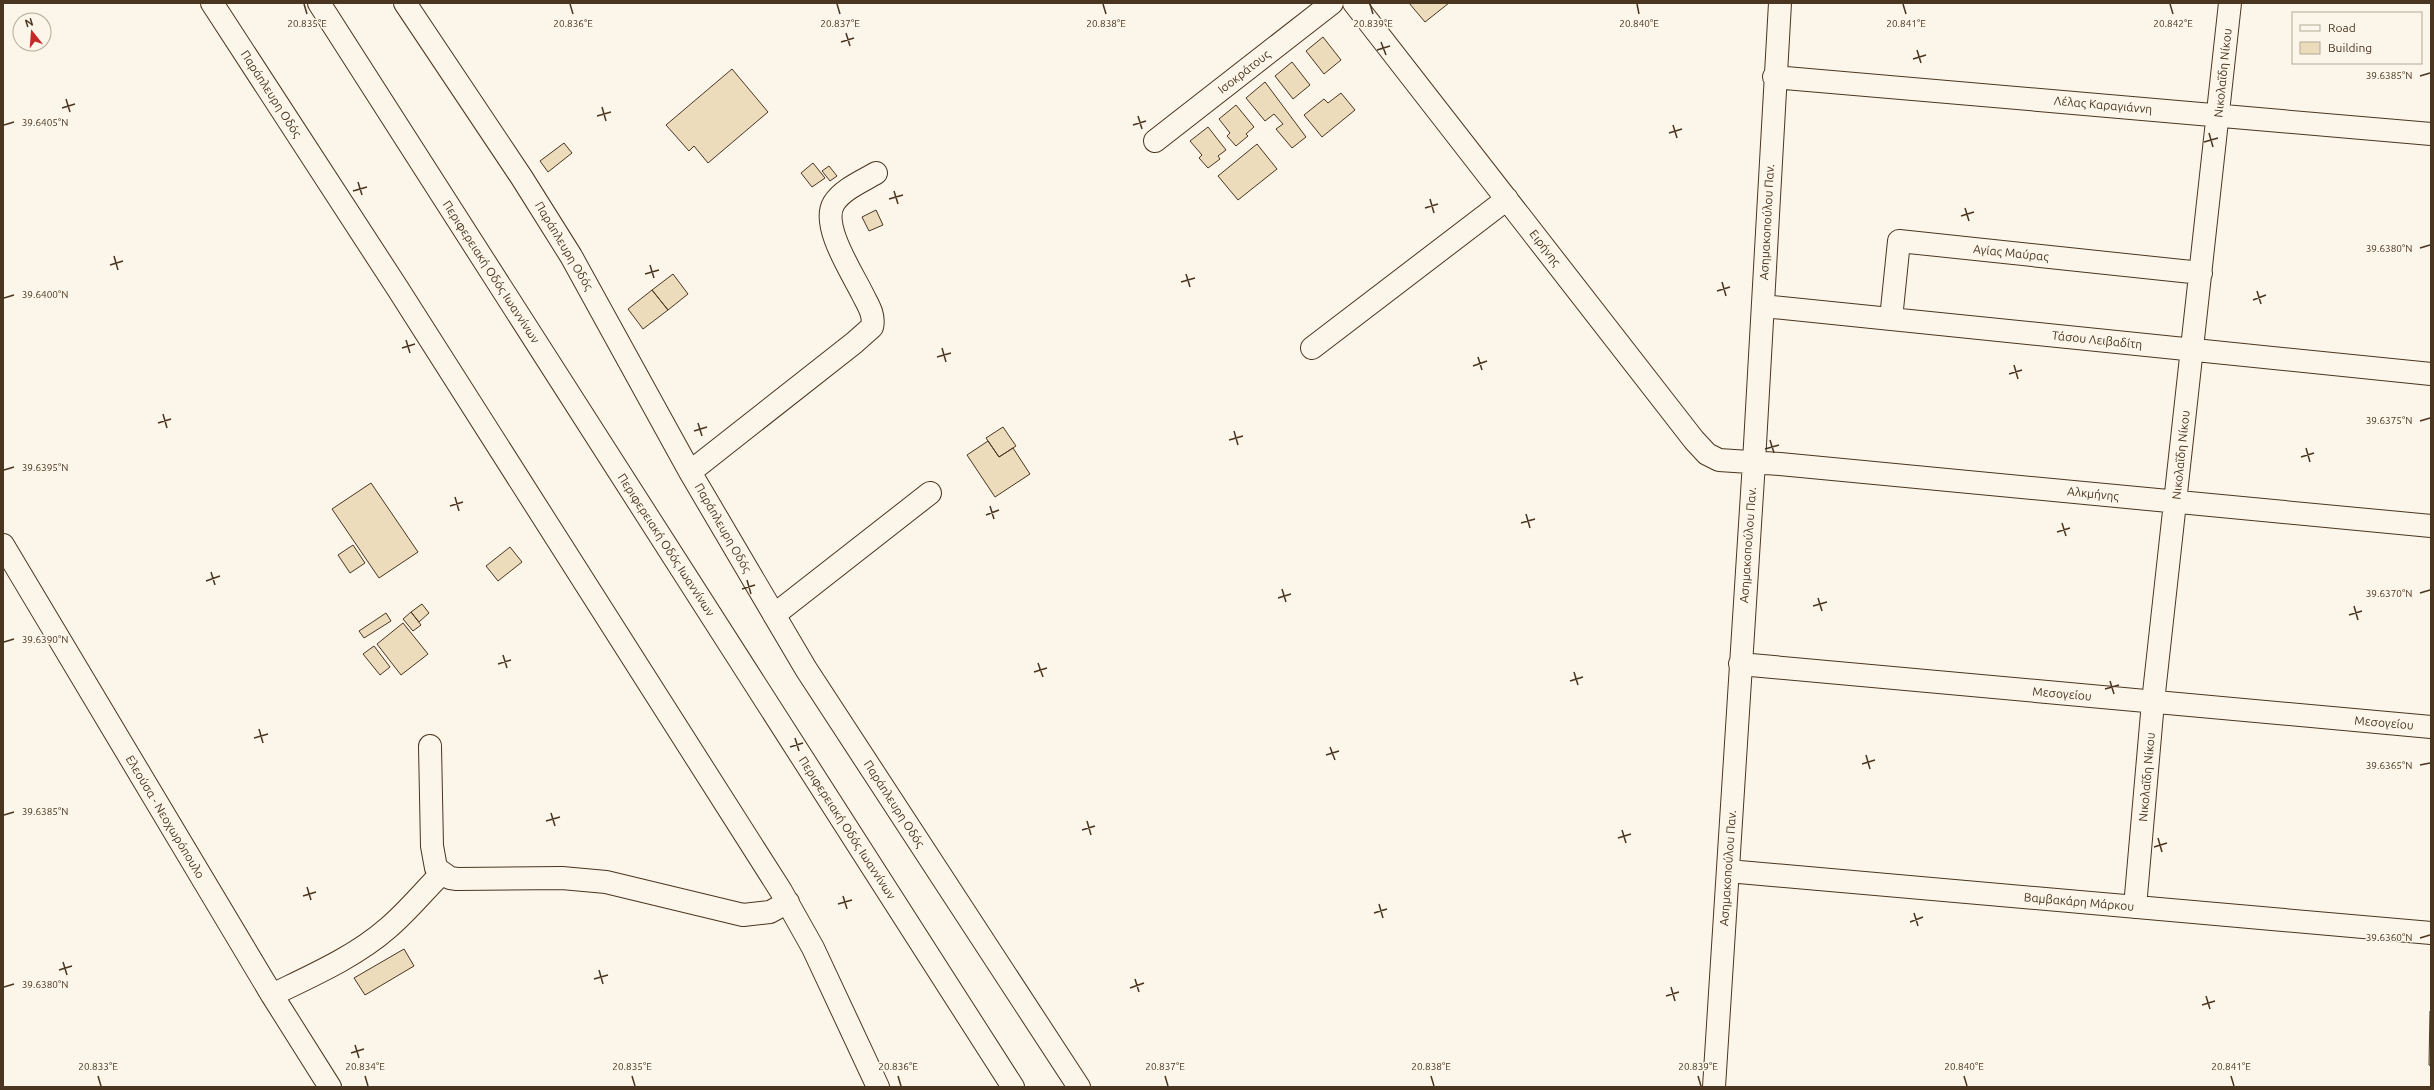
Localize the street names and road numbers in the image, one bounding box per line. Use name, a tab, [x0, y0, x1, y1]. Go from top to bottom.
street label: Νικολαΐδη Νίκου	[2211, 28, 2234, 118]
street label: Ισοκράτους	[1215, 47, 1273, 97]
street label: Παράπλευρη Οδός	[238, 48, 305, 141]
street label: Λέλας Καραγιάννη	[2053, 94, 2153, 116]
street label: Ασημακοπούλου Παν.	[1757, 164, 1776, 280]
street label: Περιφερειακή Οδός Ιωαννίνων	[440, 198, 543, 346]
street label: Παράπλευρη Οδός	[532, 199, 596, 293]
street label: Ειρήνης	[1526, 227, 1564, 269]
street label: Αγίας Μαύρας	[1972, 242, 2050, 264]
street label: Τάσου Λειβαδίτη	[2051, 328, 2143, 351]
street label: Νικολαΐδη Νίκου	[2169, 410, 2192, 500]
street label: Περιφερειακή Οδός Ιωαννίνων	[615, 471, 718, 619]
street label: Παράπλευρη Οδός	[692, 481, 755, 576]
street label: Αλκμήνης	[2066, 484, 2120, 504]
street label: Ασημακοπούλου Παν.	[1737, 487, 1758, 603]
street label: Μεσογείου	[2032, 684, 2092, 703]
street label: Μεσογείου	[2354, 713, 2414, 732]
street label: Νικολαΐδη Νίκου	[2136, 732, 2157, 822]
street label: Ελεούσα - Νεοχωρόπουλο	[123, 753, 207, 881]
street label: Περιφερειακή Οδός Ιωαννίνων	[796, 754, 899, 902]
street label: Παράπλευρη Οδός	[861, 758, 928, 851]
street label: Ασημακοπούλου Παν.	[1717, 810, 1738, 926]
street label: Βαμβακάρη Μάρκου	[2023, 890, 2135, 913]

